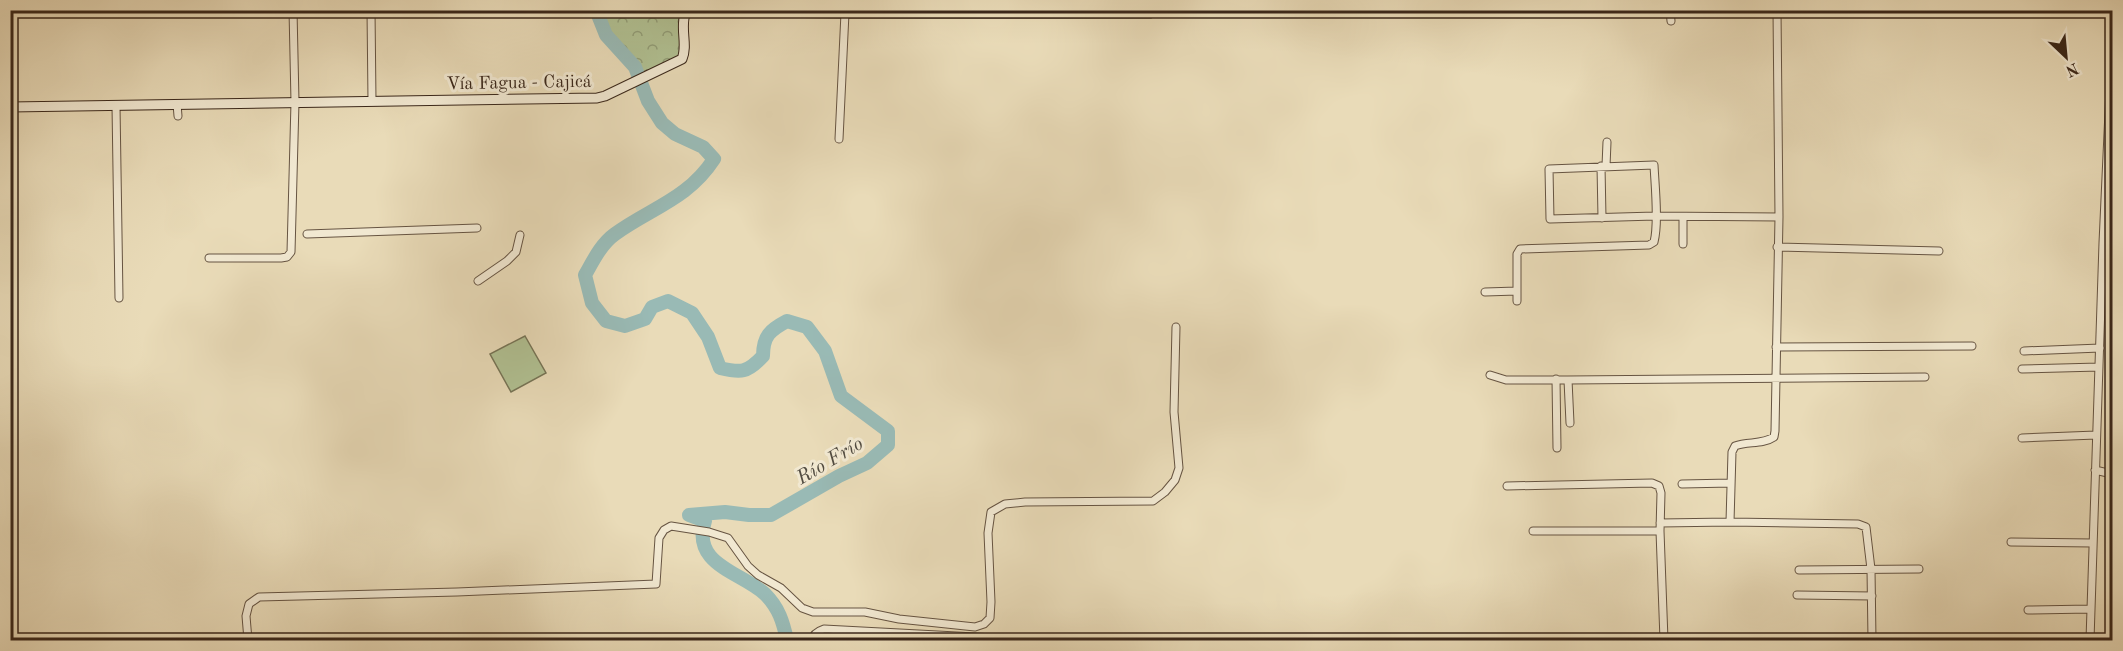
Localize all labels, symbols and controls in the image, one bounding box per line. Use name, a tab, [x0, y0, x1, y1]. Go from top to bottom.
north arrow	[2036, 27, 2096, 87]
text: N	[2062, 59, 2081, 79]
street label: Vía Fagua - Cajicá	[446, 73, 592, 93]
water label: Río Frío	[792, 434, 867, 490]

